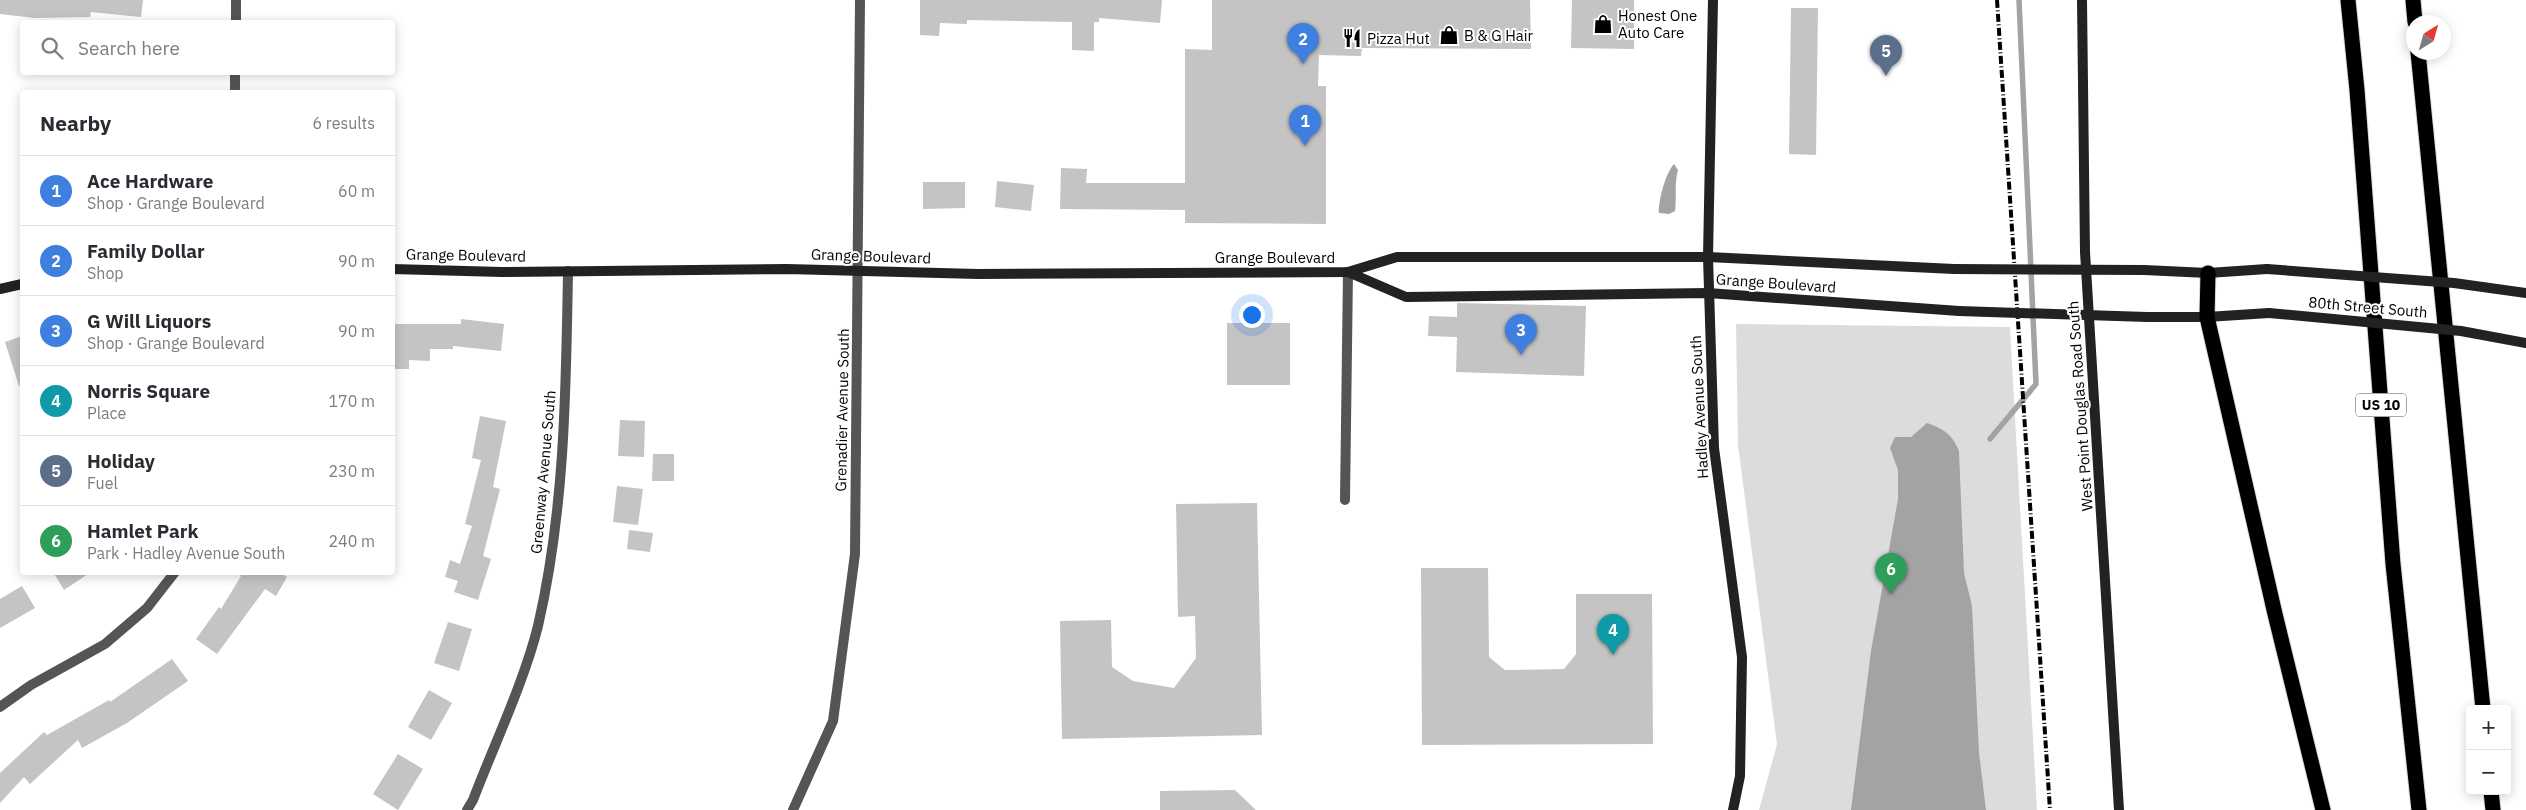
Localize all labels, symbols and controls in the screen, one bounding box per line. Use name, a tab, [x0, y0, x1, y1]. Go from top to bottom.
place label: Honest One Auto Care	[1618, 6, 1697, 42]
shop icon: Honest One Auto Care	[1592, 13, 1614, 35]
north arrow	[2406, 15, 2451, 60]
search box	[20, 20, 395, 75]
pin: 2	[1287, 23, 1319, 64]
shop icon: B & G Hair	[1438, 24, 1460, 46]
place label: B & G Hair	[1464, 26, 1534, 45]
restaurant icon: Pizza Hut	[1341, 27, 1363, 49]
place label: Pizza Hut	[1367, 29, 1430, 48]
icon: search	[38, 34, 66, 62]
pin: 5	[1870, 35, 1902, 76]
text: Search here	[78, 36, 180, 60]
pin: 1	[1289, 105, 1321, 146]
text: Nearby	[40, 109, 111, 137]
text: 6 results	[312, 113, 375, 133]
text: Ace Hardware	[87, 169, 213, 193]
text: 1	[51, 181, 61, 201]
text: 60 m	[338, 181, 375, 201]
text: Shop · Grange Boulevard	[87, 193, 265, 213]
text: Family Dollar	[87, 239, 205, 263]
street label: Grange Boulevard	[406, 244, 526, 266]
street label: Grange Boulevard	[811, 244, 931, 268]
street label: Grange Boulevard	[1215, 248, 1335, 267]
text: 2	[51, 251, 61, 271]
text: 90 m	[338, 251, 375, 271]
text: Shop	[87, 263, 124, 283]
street label: Grange Boulevard	[1715, 269, 1837, 297]
street label: 80th Street South	[2308, 292, 2428, 322]
street label: West Point Douglas Road South	[2063, 300, 2097, 512]
your location	[1239, 302, 1265, 328]
text: G Will Liquors	[87, 309, 211, 333]
pin: 3	[1505, 314, 1537, 355]
text: 3	[51, 321, 61, 341]
text: 90 m	[338, 321, 375, 341]
street label: Grenadier Avenue South	[831, 328, 853, 492]
text: Shop · Grange Boulevard	[87, 333, 265, 353]
street label: Hadley Avenue South	[1686, 335, 1712, 479]
text: Norris Square	[87, 379, 210, 403]
street label: Greenway Avenue South	[526, 389, 560, 555]
text: 4	[51, 391, 61, 411]
text: 170 m	[328, 391, 375, 411]
road number: US 10	[2356, 394, 2406, 416]
text: Place	[87, 403, 126, 423]
text: Holiday	[87, 449, 155, 473]
text: 5	[51, 461, 61, 481]
text: 230 m	[328, 461, 375, 481]
text: Fuel	[87, 473, 118, 493]
text: Hamlet Park	[87, 519, 198, 543]
text: 6	[51, 531, 61, 551]
text: 240 m	[328, 531, 375, 551]
text: Park · Hadley Avenue South	[87, 543, 285, 563]
pin: 6	[1875, 553, 1907, 594]
pin: 4	[1597, 614, 1629, 655]
map controls	[2466, 705, 2511, 795]
button: +	[2466, 705, 2511, 750]
button: −	[2466, 750, 2511, 795]

